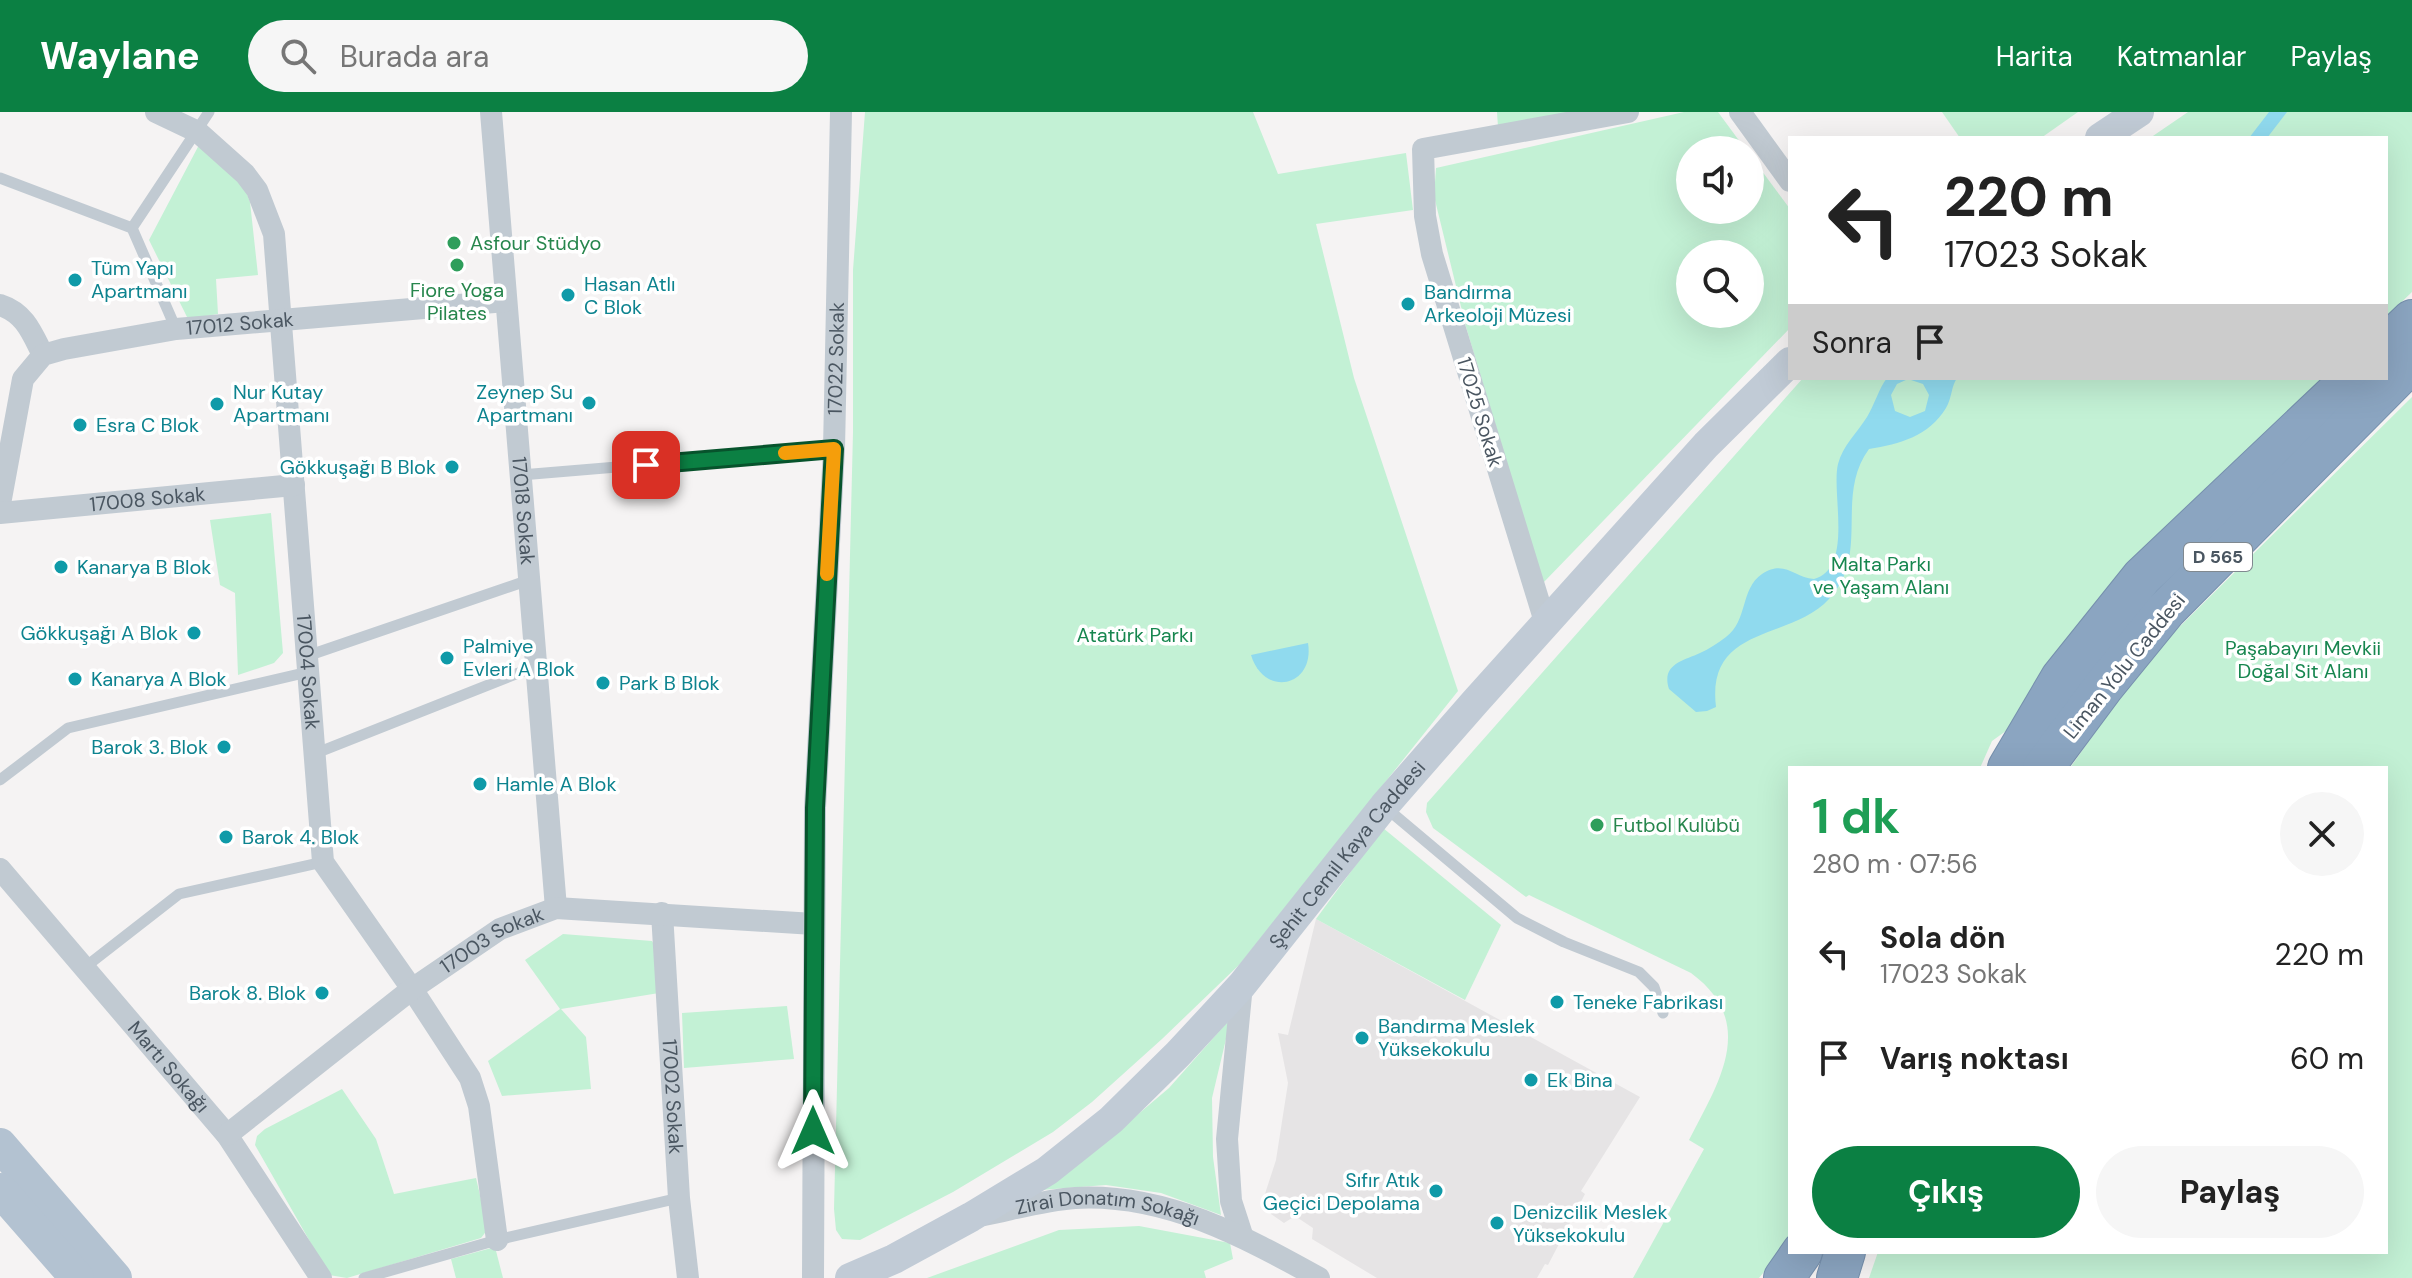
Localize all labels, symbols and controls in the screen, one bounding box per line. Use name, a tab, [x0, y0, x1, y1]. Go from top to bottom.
search box	[248, 20, 808, 92]
text: Waylane	[40, 31, 200, 81]
icon: search	[276, 34, 320, 78]
text: Burada ara	[340, 37, 489, 76]
text: Harita	[1996, 38, 2073, 75]
text: Katmanlar	[2117, 38, 2246, 75]
text: Paylaş	[2290, 38, 2372, 75]
map controls	[1676, 136, 1764, 328]
button: sound	[1676, 136, 1764, 224]
text: 220 m	[1944, 160, 2114, 233]
icon: left	[1812, 168, 1916, 272]
place label: Asfour Stüdyo	[470, 230, 601, 256]
text: 17023 Sokak	[1944, 231, 2148, 278]
marker: Asfour Stüdyo	[445, 234, 463, 252]
button: search	[1676, 240, 1764, 328]
place label: Tüm Yapı Apartmanı	[91, 255, 188, 304]
marker: Fiore Yoga Pilates	[448, 256, 466, 274]
marker: Tüm Yapı Apartmanı	[66, 271, 84, 289]
place label: Hasan Atlı C Blok	[584, 271, 675, 320]
place label: Fiore Yoga Pilates	[410, 277, 504, 326]
place label: Bandırma Arkeoloji Müzesi	[1424, 279, 1572, 328]
marker: Hasan Atlı C Blok	[559, 286, 577, 304]
marker: Bandırma Arkeoloji Müzesi	[1399, 295, 1417, 313]
street label: 17022 Sokak	[822, 302, 850, 415]
street label: 17012 Sokak	[185, 306, 295, 341]
icon: arrive	[1908, 320, 1952, 364]
text: Sonra	[1812, 323, 1892, 362]
street label: 17025 Sokak	[1451, 354, 1509, 470]
place label: Nur Kutay Apartmanı	[233, 379, 330, 428]
place label: Zeynep Su Apartmanı	[476, 379, 573, 428]
marker: Zeynep Su Apartmanı	[580, 394, 598, 412]
marker: Nur Kutay Apartmanı	[208, 395, 226, 413]
place label: Esra C Blok	[96, 412, 199, 438]
marker: Esra C Blok	[71, 416, 89, 434]
pin	[612, 431, 680, 499]
icon: arrive	[624, 443, 668, 487]
place label: Gökkuşağı B Blok	[280, 454, 436, 480]
street label: 17018 Sokak	[506, 456, 541, 566]
marker: Gökkuşağı B Blok	[443, 458, 461, 476]
street label: 17008 Sokak	[88, 481, 206, 517]
road number: D 565	[2184, 543, 2252, 571]
park label: Malta Parkı ve Yaşam Alanı	[1813, 551, 1949, 600]
place label: Kanarya B Blok	[77, 554, 211, 580]
marker: Kanarya B Blok	[52, 558, 70, 576]
street label: Liman Yolu Caddesi	[2057, 588, 2191, 744]
street label: 17004 Sokak	[291, 613, 326, 731]
place label: Gökkuşağı A Blok	[20, 620, 178, 646]
park label: Atatürk Parkı	[1077, 622, 1193, 648]
marker: Gökkuşağı A Blok	[185, 624, 203, 642]
place label: Palmiye Evleri A Blok	[463, 633, 575, 682]
park label: Paşabayırı Mevkii Doğal Sit Alanı	[2225, 635, 2381, 684]
marker: Palmiye Evleri A Blok	[438, 649, 456, 667]
place label: Kanarya A Blok	[91, 666, 227, 692]
marker: Kanarya A Blok	[66, 670, 84, 688]
place label: Park B Blok	[619, 670, 720, 696]
marker: Park B Blok	[594, 674, 612, 692]
place label: Barok 3. Blok	[91, 734, 208, 760]
marker: Barok 3. Blok	[215, 738, 233, 756]
street label: Şehit Cemil Kaya Caddesi	[1263, 755, 1431, 954]
place label: Hamle A Blok	[496, 771, 617, 797]
marker: Hamle A Blok	[471, 775, 489, 793]
text: 1 dk	[1812, 785, 1900, 848]
button: close	[2280, 792, 2364, 876]
place label: Futbol Kulübü	[1613, 812, 1740, 838]
marker: Futbol Kulübü	[1588, 816, 1606, 834]
place label: Barok 4. Blok	[242, 824, 359, 850]
marker: Barok 4. Blok	[217, 828, 235, 846]
text: 280 m · 07:56	[1812, 847, 1978, 881]
street label: 17003 Sokak	[435, 901, 547, 979]
text: Sola dön	[1880, 918, 2006, 957]
icon: left	[1812, 932, 1856, 976]
text: 220 m	[2275, 935, 2364, 974]
text: 17023 Sokak	[1880, 957, 2027, 991]
place label: Barok 8. Blok	[189, 980, 306, 1006]
marker: Barok 8. Blok	[313, 984, 331, 1002]
place label: Teneke Fabrikası	[1573, 989, 1723, 1015]
marker: Teneke Fabrikası	[1548, 993, 1566, 1011]
place label: Bandırma Meslek Yüksekokulu	[1378, 1013, 1535, 1062]
street label: Martı Sokağı	[122, 1015, 215, 1118]
marker: Bandırma Meslek Yüksekokulu	[1353, 1029, 1371, 1047]
icon: arrive	[1812, 1036, 1856, 1080]
street label: 17002 Sokak	[657, 1038, 689, 1155]
text: Varış noktası	[1880, 1039, 2069, 1078]
text: 60 m	[2290, 1039, 2364, 1078]
place label: Ek Bina	[1547, 1067, 1613, 1093]
marker: Ek Bina	[1522, 1071, 1540, 1089]
position arrow	[771, 1089, 855, 1173]
button: Çıkış	[1812, 1146, 2080, 1238]
button: Paylaş	[2096, 1146, 2364, 1238]
place label: Sıfır Atık Geçici Depolama	[1263, 1167, 1420, 1216]
marker: Sıfır Atık Geçici Depolama	[1427, 1182, 1445, 1200]
street label: Zirai Donatım Sokağı	[1013, 1185, 1203, 1231]
place label: Denizcilik Meslek Yüksekokulu	[1513, 1199, 1668, 1248]
marker: Denizcilik Meslek Yüksekokulu	[1488, 1214, 1506, 1232]

